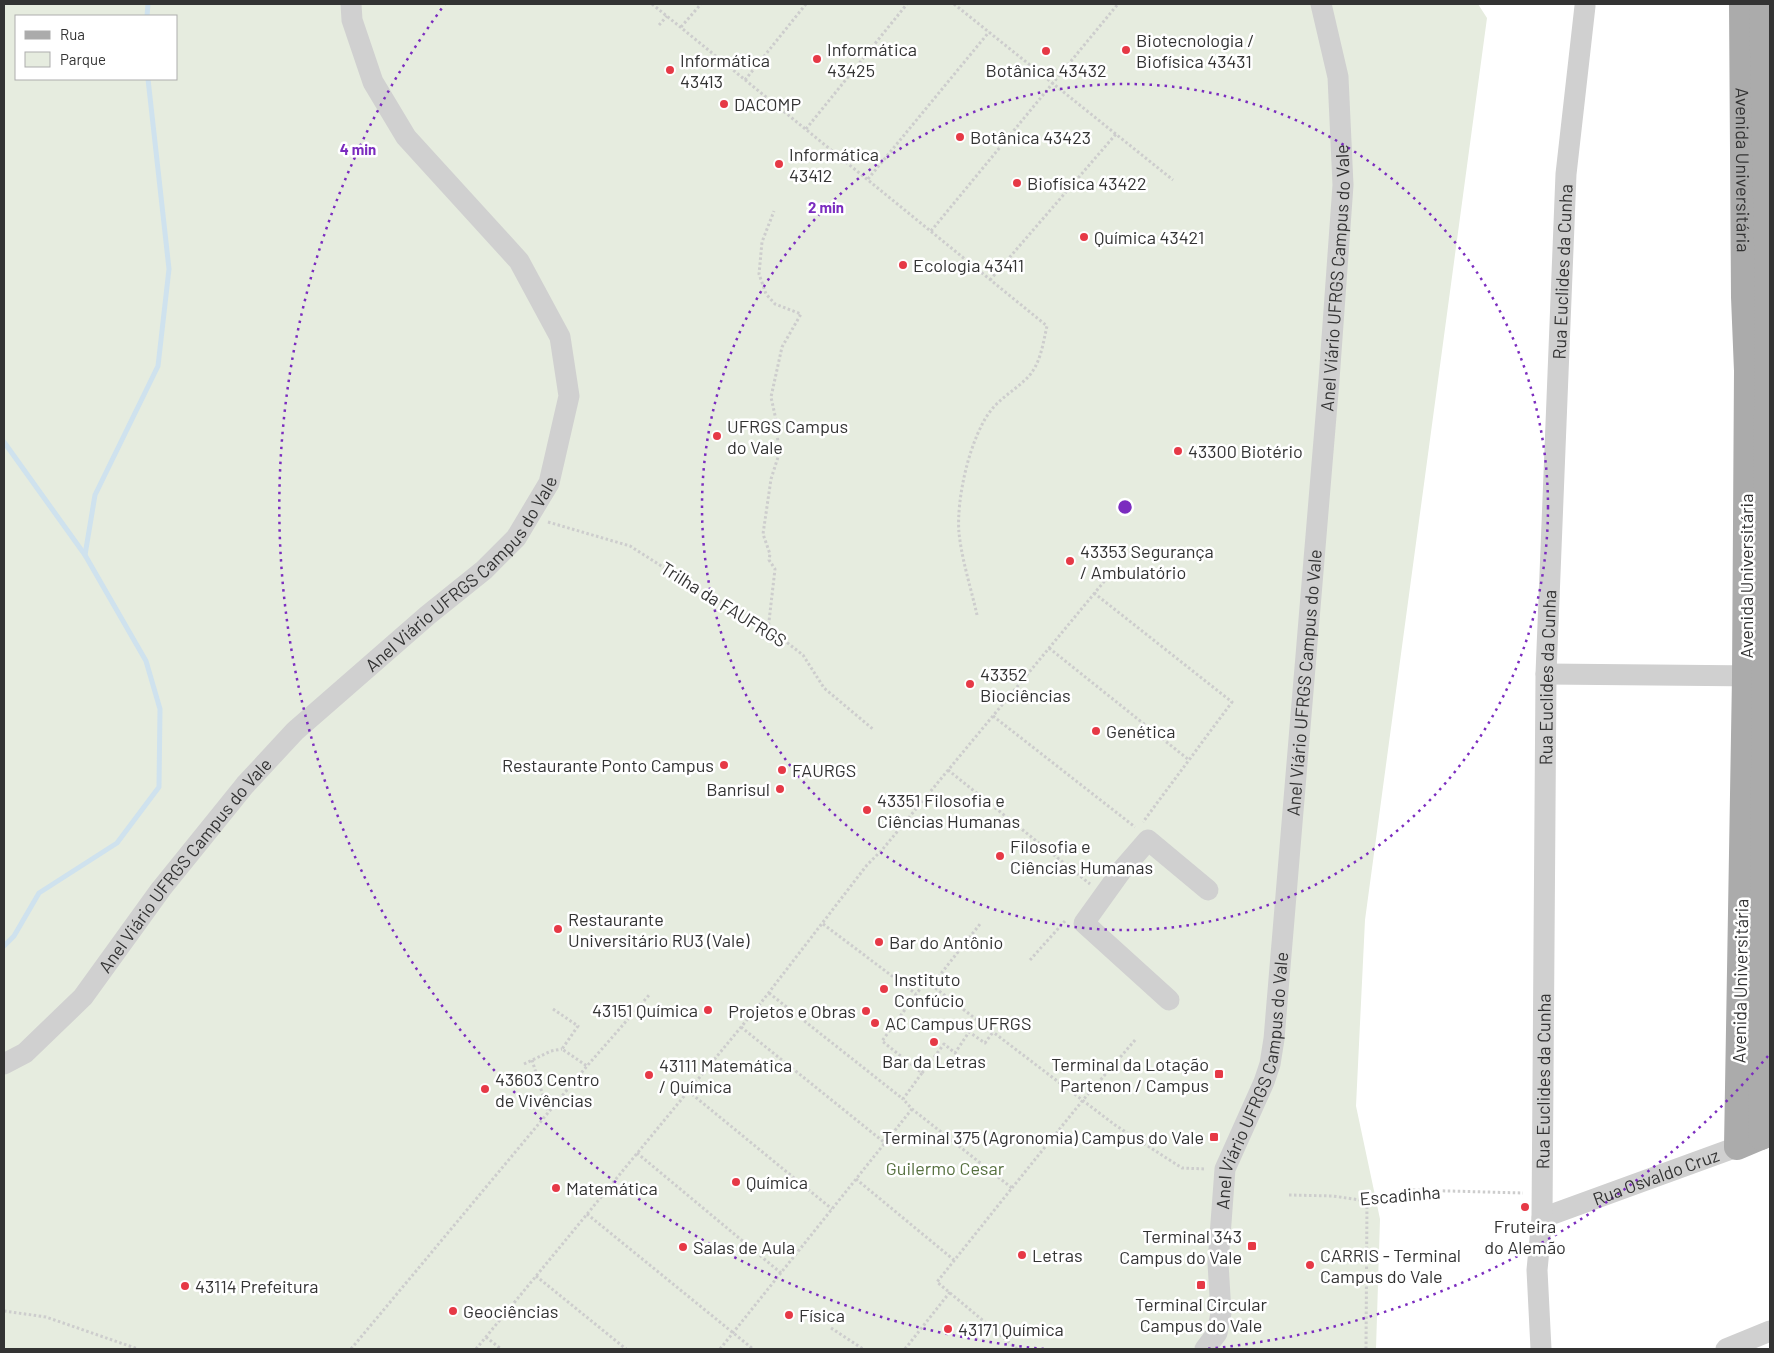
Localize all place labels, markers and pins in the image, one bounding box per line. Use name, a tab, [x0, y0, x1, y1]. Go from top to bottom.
place label: Biotecnologia / Biofísica 43431	[1136, 29, 1254, 72]
place label: Informática 43425	[827, 38, 917, 81]
marker: Biotecnologia / Biofísica 43431	[1120, 44, 1132, 56]
marker: Botânica 43432	[1040, 45, 1052, 57]
place label: Informática 43413	[680, 49, 770, 92]
marker: Informática 43425	[811, 53, 823, 65]
place label: Botânica 43432	[985, 59, 1107, 81]
marker: Informática 43413	[664, 64, 676, 76]
place label: DACOMP	[734, 93, 801, 115]
marker: DACOMP	[718, 98, 730, 110]
place label: Botânica 43423	[970, 126, 1091, 148]
marker: Botânica 43423	[954, 131, 966, 143]
place label: Informática 43412	[789, 143, 879, 186]
marker: Informática 43412	[773, 158, 785, 170]
place label: Biofísica 43422	[1027, 172, 1147, 194]
marker: Biofísica 43422	[1011, 177, 1023, 189]
place label: Química 43421	[1094, 226, 1204, 248]
marker: Química 43421	[1078, 231, 1090, 243]
place label: Ecologia 43411	[913, 254, 1024, 276]
marker: Ecologia 43411	[897, 259, 909, 271]
place label: UFRGS Campus do Vale	[727, 415, 848, 458]
marker: UFRGS Campus do Vale	[711, 430, 723, 442]
place label: 43300 Biotério	[1188, 440, 1303, 462]
marker: 43300 Biotério	[1172, 445, 1184, 457]
centre of rings	[1116, 498, 1134, 516]
place label: 43353 Segurança / Ambulatório	[1080, 540, 1214, 583]
marker: 43353 Segurança / Ambulatório	[1064, 555, 1076, 567]
place label: 43352 Biociências	[980, 663, 1071, 706]
marker: 43352 Biociências	[964, 678, 976, 690]
place label: Genética	[1106, 720, 1175, 742]
marker: Genética	[1090, 725, 1102, 737]
place label: Restaurante Ponto Campus	[502, 754, 714, 776]
marker: Restaurante Ponto Campus	[718, 759, 730, 771]
place label: FAURGS	[792, 759, 856, 781]
marker: FAURGS	[776, 764, 788, 776]
place label: Banrisul	[706, 778, 770, 800]
marker: Banrisul	[774, 783, 786, 795]
place label: 43351 Filosofia e Ciências Humanas	[877, 789, 1020, 832]
marker: 43351 Filosofia e Ciências Humanas	[861, 804, 873, 816]
place label: Filosofia e Ciências Humanas	[1010, 835, 1153, 878]
marker: Filosofia e Ciências Humanas	[994, 850, 1006, 862]
place label: Restaurante Universitário RU3 (Vale)	[568, 908, 750, 951]
marker: Restaurante Universitário RU3 (Vale)	[552, 923, 564, 935]
place label: Bar do Antônio	[889, 931, 1003, 953]
marker: Bar do Antônio	[873, 936, 885, 948]
place label: Instituto Confúcio	[894, 968, 964, 1011]
marker: Instituto Confúcio	[878, 983, 890, 995]
place label: 43151 Química	[592, 999, 698, 1021]
place label: Projetos e Obras	[728, 1000, 856, 1022]
marker: 43151 Química	[702, 1004, 714, 1016]
marker: Projetos e Obras	[860, 1005, 872, 1017]
place label: AC Campus UFRGS	[885, 1012, 1031, 1034]
marker: AC Campus UFRGS	[869, 1017, 881, 1029]
marker: Bar da Letras	[928, 1036, 940, 1048]
place label: Bar da Letras	[882, 1050, 986, 1072]
place label: Terminal da Lotação Partenon / Campus	[1051, 1053, 1209, 1096]
place label: 43111 Matemática / Química	[659, 1054, 792, 1097]
place label: 43603 Centro de Vivências	[495, 1068, 600, 1111]
marker: Terminal da Lotação Partenon / Campus	[1213, 1068, 1225, 1080]
marker: 43111 Matemática / Química	[643, 1069, 655, 1081]
marker: 43603 Centro de Vivências	[479, 1083, 491, 1095]
place label: Terminal 375 (Agronomia) Campus do Vale	[882, 1126, 1204, 1148]
marker: Terminal 375 (Agronomia) Campus do Vale	[1208, 1131, 1220, 1143]
place label: Química	[746, 1171, 808, 1193]
marker: Química	[730, 1176, 742, 1188]
place label: Matemática	[566, 1177, 658, 1199]
marker: Matemática	[550, 1182, 562, 1194]
marker: Fruteira do Alemão	[1519, 1201, 1531, 1213]
place label: Fruteira do Alemão	[1484, 1215, 1566, 1258]
place label: Terminal 343 Campus do Vale	[1119, 1225, 1242, 1268]
place label: Salas de Aula	[693, 1236, 795, 1258]
marker: Terminal 343 Campus do Vale	[1246, 1240, 1258, 1252]
marker: Salas de Aula	[677, 1241, 689, 1253]
place label: Letras	[1032, 1244, 1083, 1266]
place label: CARRIS - Terminal Campus do Vale	[1320, 1244, 1461, 1287]
marker: Letras	[1016, 1249, 1028, 1261]
marker: CARRIS - Terminal Campus do Vale	[1304, 1259, 1316, 1271]
place label: 43114 Prefeitura	[195, 1275, 318, 1297]
marker: Terminal Circular Campus do Vale	[1195, 1279, 1207, 1291]
marker: 43114 Prefeitura	[179, 1280, 191, 1292]
place label: Terminal Circular Campus do Vale	[1135, 1293, 1268, 1336]
place label: Geociências	[463, 1300, 558, 1322]
place label: Física	[799, 1304, 845, 1326]
marker: Geociências	[447, 1305, 459, 1317]
marker: Física	[783, 1309, 795, 1321]
place label: 43171 Química	[958, 1318, 1064, 1340]
marker: 43171 Química	[942, 1323, 954, 1335]

